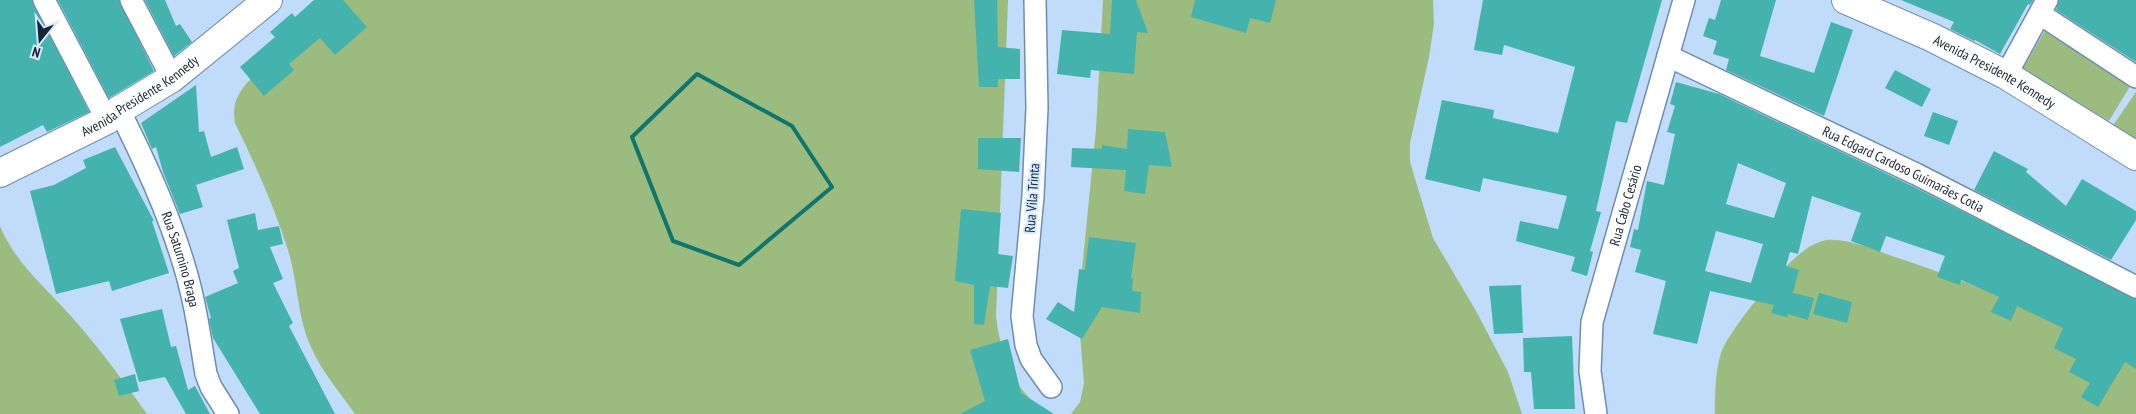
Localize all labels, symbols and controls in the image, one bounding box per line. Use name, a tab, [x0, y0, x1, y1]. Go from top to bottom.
north arrow	[15, 15, 65, 65]
street label: Avenida Presidente Kennedy	[1930, 31, 2059, 113]
text: N	[30, 43, 42, 62]
street label: Avenida Presidente Kennedy	[78, 51, 203, 140]
street label: Rua Edgard Cardoso Guimarães Cotia	[1819, 122, 1987, 216]
street label: Rua Vila Trinta	[1021, 163, 1043, 233]
street label: Rua Cabo Cesário	[1605, 163, 1646, 248]
street label: Rua Saturnino Braga	[157, 209, 203, 309]

